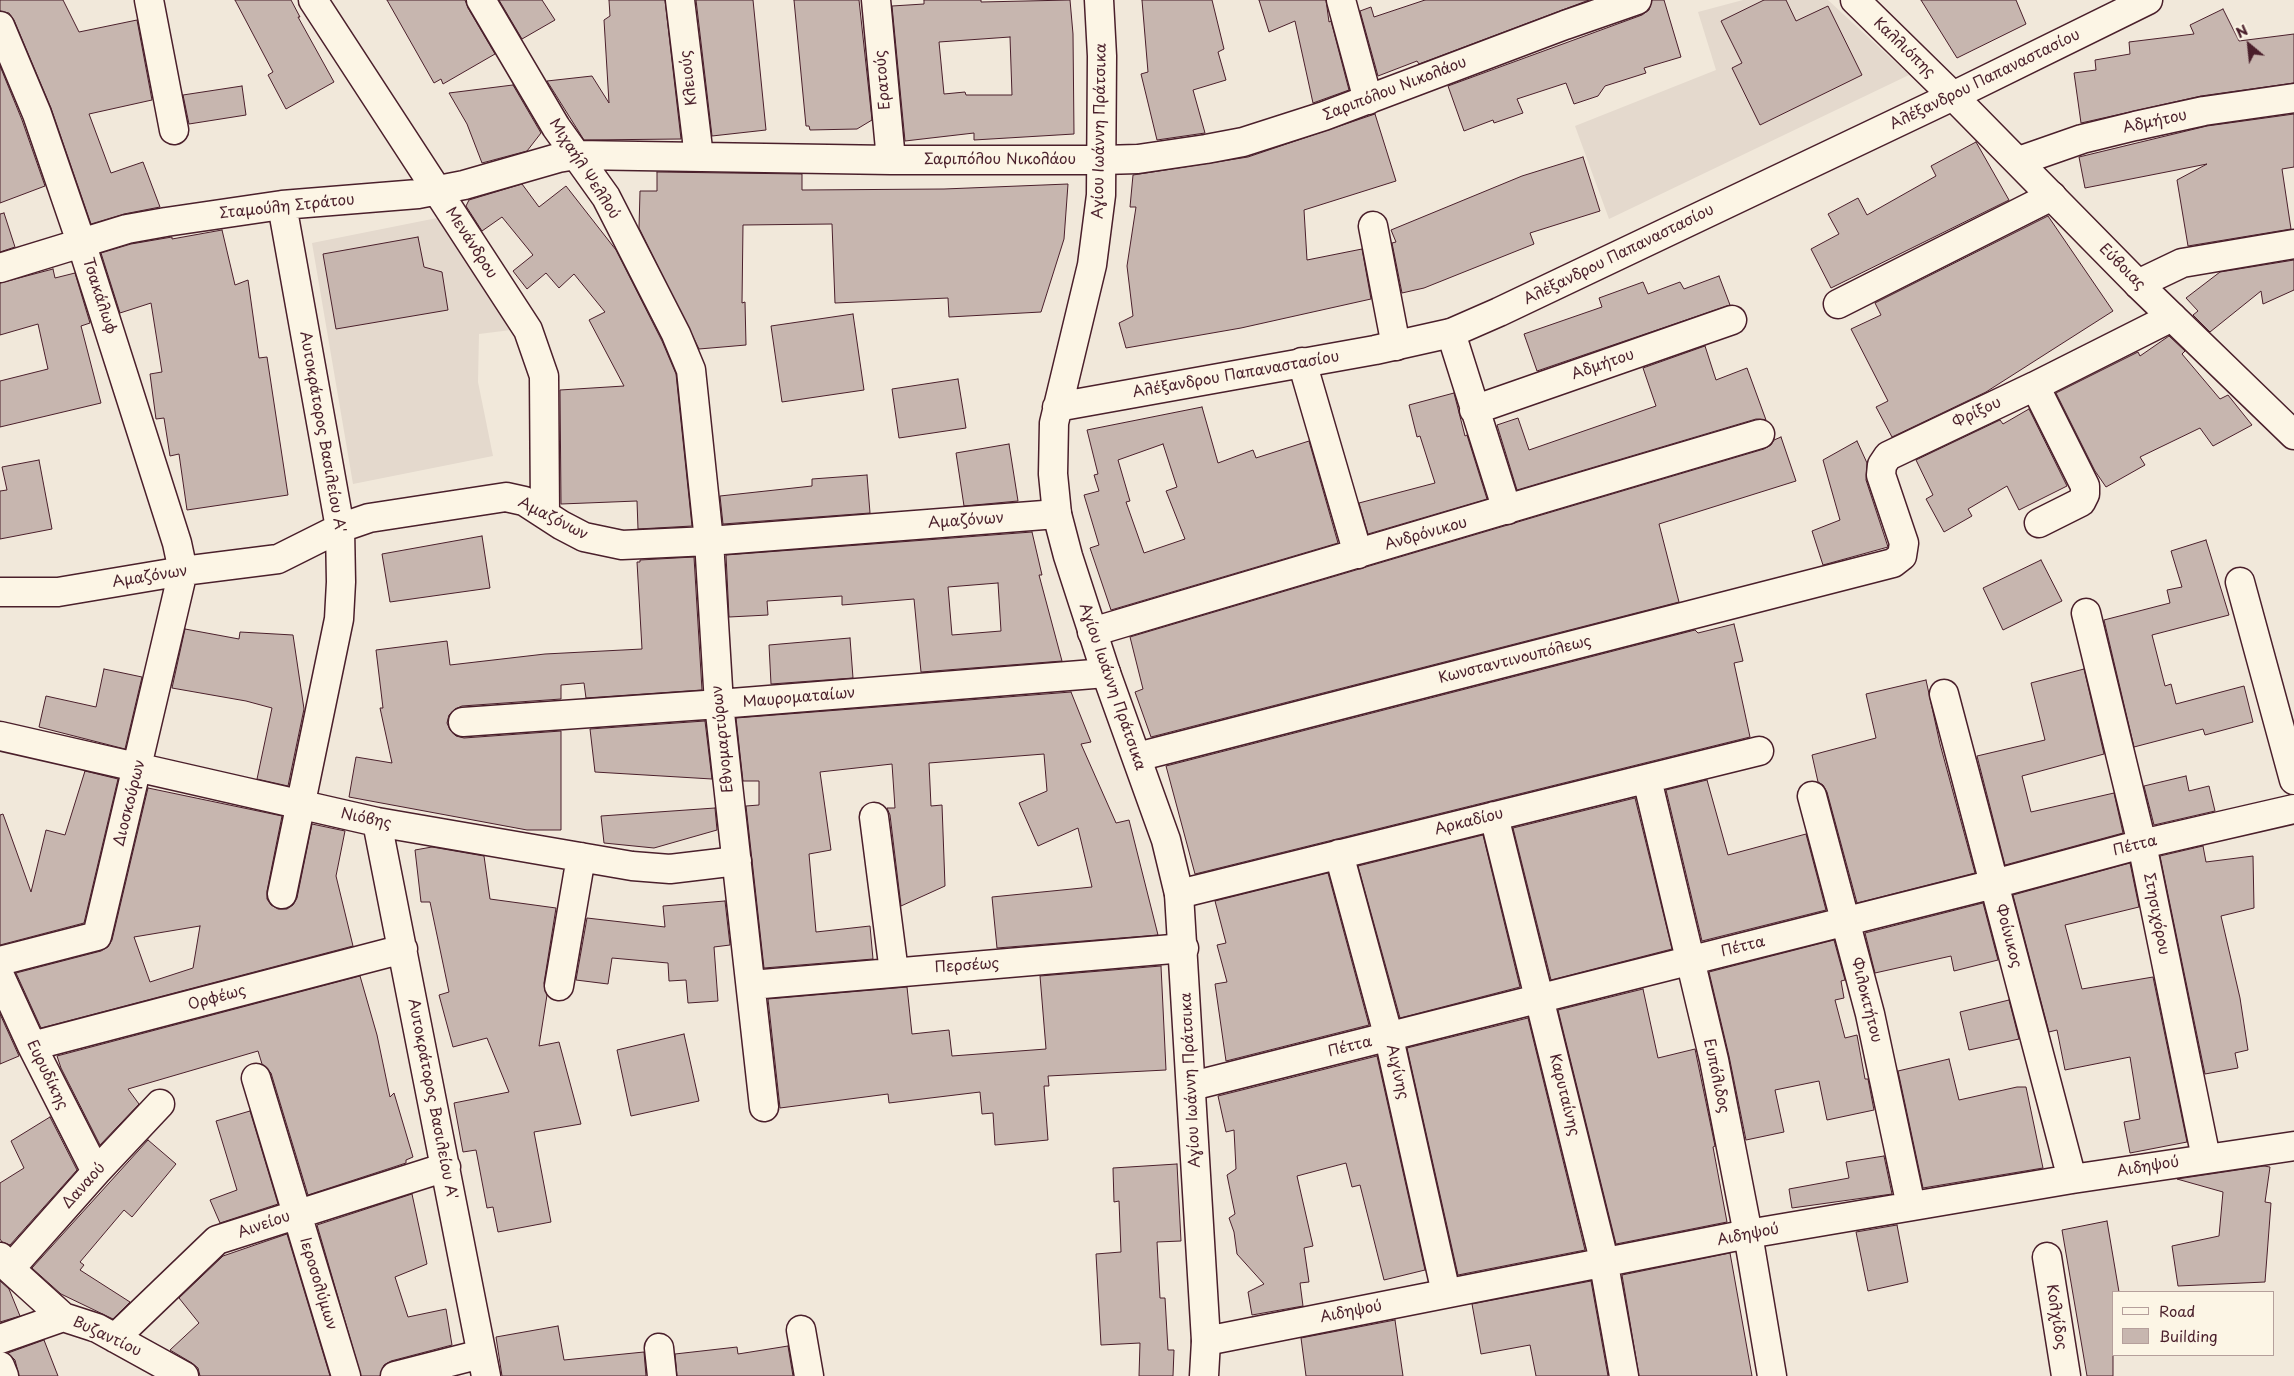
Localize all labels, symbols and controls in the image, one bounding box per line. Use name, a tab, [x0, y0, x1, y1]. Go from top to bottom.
street label: Καλλιόπης	[1869, 14, 1939, 82]
text: N	[2232, 19, 2252, 43]
north arrow	[2224, 20, 2274, 70]
street label: Αλέξανδρου Παπαναστασίου	[1887, 26, 2083, 134]
street label: Αγίου Ιωάννη Πράτσικα	[1089, 43, 1111, 219]
street label: Κλειούς	[677, 49, 701, 107]
street label: Ερατούς	[871, 49, 895, 111]
street label: Σαριπόλου Νικολάου	[1321, 53, 1469, 125]
street label: Αδμήτου	[2121, 106, 2189, 138]
street label: Μιχαήλ Ψελλού	[545, 115, 623, 223]
street label: Σαριπόλου Νικολάου	[924, 151, 1076, 169]
street label: Σταμούλη Στράτου	[219, 191, 355, 223]
street label: Αλέξανδρου Παπαναστασίου	[1521, 201, 1717, 309]
street label: Μενάνδρου	[441, 204, 501, 282]
street label: Εύβοιας	[2095, 240, 2149, 294]
street label: Τσακάλωφ	[78, 256, 120, 336]
street label: Αυτοκράτορος Βασιλείου A'	[295, 330, 349, 534]
street label: Αδμήτου	[1569, 346, 1637, 384]
street label: Αλέξανδρου Παπαναστασίου	[1131, 348, 1341, 402]
street label: Φρίξου	[1950, 394, 2004, 432]
street label: Αμαζόνων	[515, 494, 591, 544]
street label: Αμαζόνων	[927, 509, 1005, 533]
street label: Ανδρόνικου	[1383, 514, 1469, 554]
street label: Αμαζόνων	[111, 562, 189, 592]
street label: Αγίου Ιωάννη Πράτσικα	[1075, 601, 1149, 773]
street label: Κωνσταντινουπόλεως	[1437, 632, 1593, 688]
street label: Εθνομαρτύρων	[708, 684, 738, 794]
street label: Μαυροματαίων	[742, 684, 856, 712]
street label: Διοσκούρων	[111, 758, 149, 848]
street label: Νιόβης	[339, 805, 393, 833]
street label: Αρκαδίου	[1433, 805, 1505, 839]
street label: Πέττα	[2111, 832, 2159, 860]
street label: Στησιχόρου	[2139, 871, 2173, 957]
street label: Φοίνικος	[1991, 902, 2025, 970]
street label: Πέττα	[1719, 933, 1767, 961]
street label: Περσέως	[934, 955, 1000, 977]
street label: Φιλοκτήτου	[1847, 956, 1885, 1044]
street label: Ορφέως	[186, 982, 248, 1014]
street label: Αγίου Ιωάννη Πράτσικα	[1177, 992, 1205, 1168]
street label: Αυτοκράτορος Βασιλείου A'	[404, 997, 460, 1201]
street label: Πέττα	[1326, 1033, 1374, 1061]
street label: Ευρυδίκης	[22, 1037, 72, 1113]
street label: Ευπόλιδος	[1699, 1037, 1733, 1115]
street label: Αιγίνης	[1382, 1043, 1412, 1101]
street label: Καρυταίνης	[1545, 1052, 1583, 1138]
street label: Αιδηψού	[2116, 1153, 2180, 1181]
street label: Δαναού	[59, 1159, 109, 1213]
street label: Αινείου	[235, 1208, 293, 1242]
street label: Αιδηψού	[1715, 1220, 1781, 1250]
street label: Ιεροσολύμων	[295, 1236, 341, 1332]
street label: Κολχίδος	[2042, 1283, 2070, 1351]
legend	[2112, 1291, 2274, 1356]
street label: Αιδηψού	[1318, 1297, 1384, 1327]
text: Road	[2159, 1299, 2195, 1322]
street label: Βυζαντίου	[70, 1313, 144, 1361]
text: Building	[2159, 1324, 2218, 1347]

